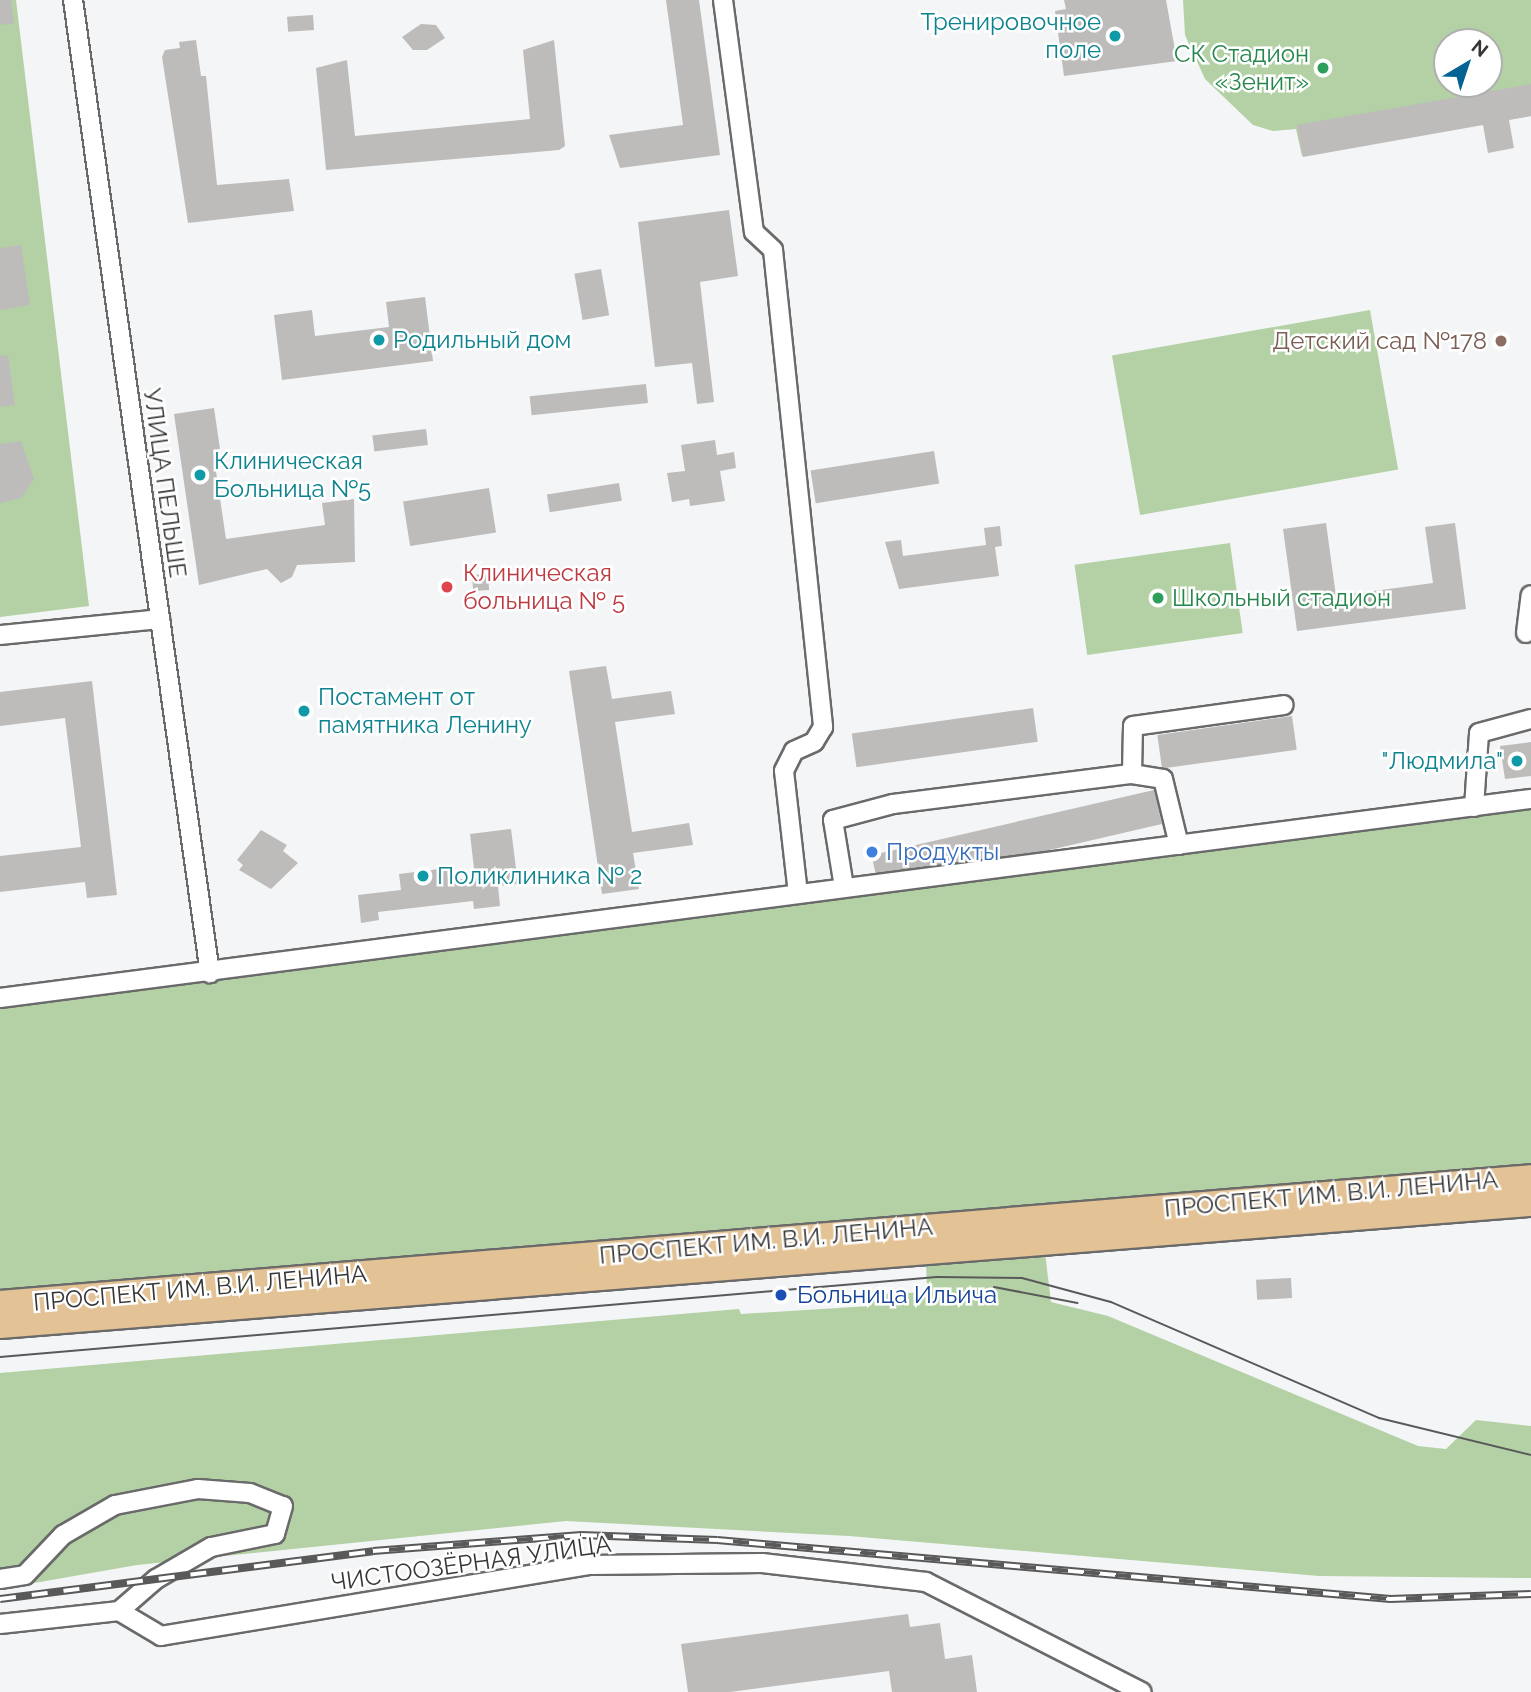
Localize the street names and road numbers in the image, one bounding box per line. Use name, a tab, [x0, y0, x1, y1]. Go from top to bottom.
street label: УЛИЦА ПЕЛЬШЕ	[137, 386, 193, 580]
street label: ПРОСПЕКТ ИМ. В.И. ЛЕНИНА	[1163, 1165, 1499, 1223]
street label: ПРОСПЕКТ ИМ. В.И. ЛЕНИНА	[598, 1212, 934, 1270]
street label: ПРОСПЕКТ ИМ. В.И. ЛЕНИНА	[32, 1259, 368, 1317]
street label: ЧИСТООЗЁРНАЯ УЛИЦА	[329, 1529, 613, 1597]

